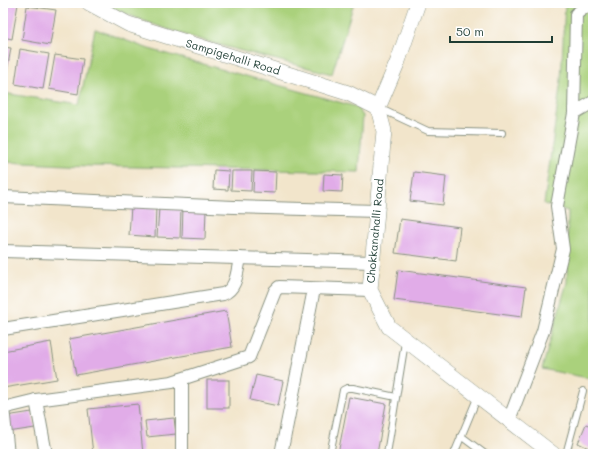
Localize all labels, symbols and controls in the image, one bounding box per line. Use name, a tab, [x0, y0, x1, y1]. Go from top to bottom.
scale bar	[450, 18, 552, 44]
text: 50 m	[456, 23, 484, 39]
street label: Sampigehalli Road	[184, 35, 282, 78]
street label: Chokkanahalli Road	[362, 178, 387, 284]

